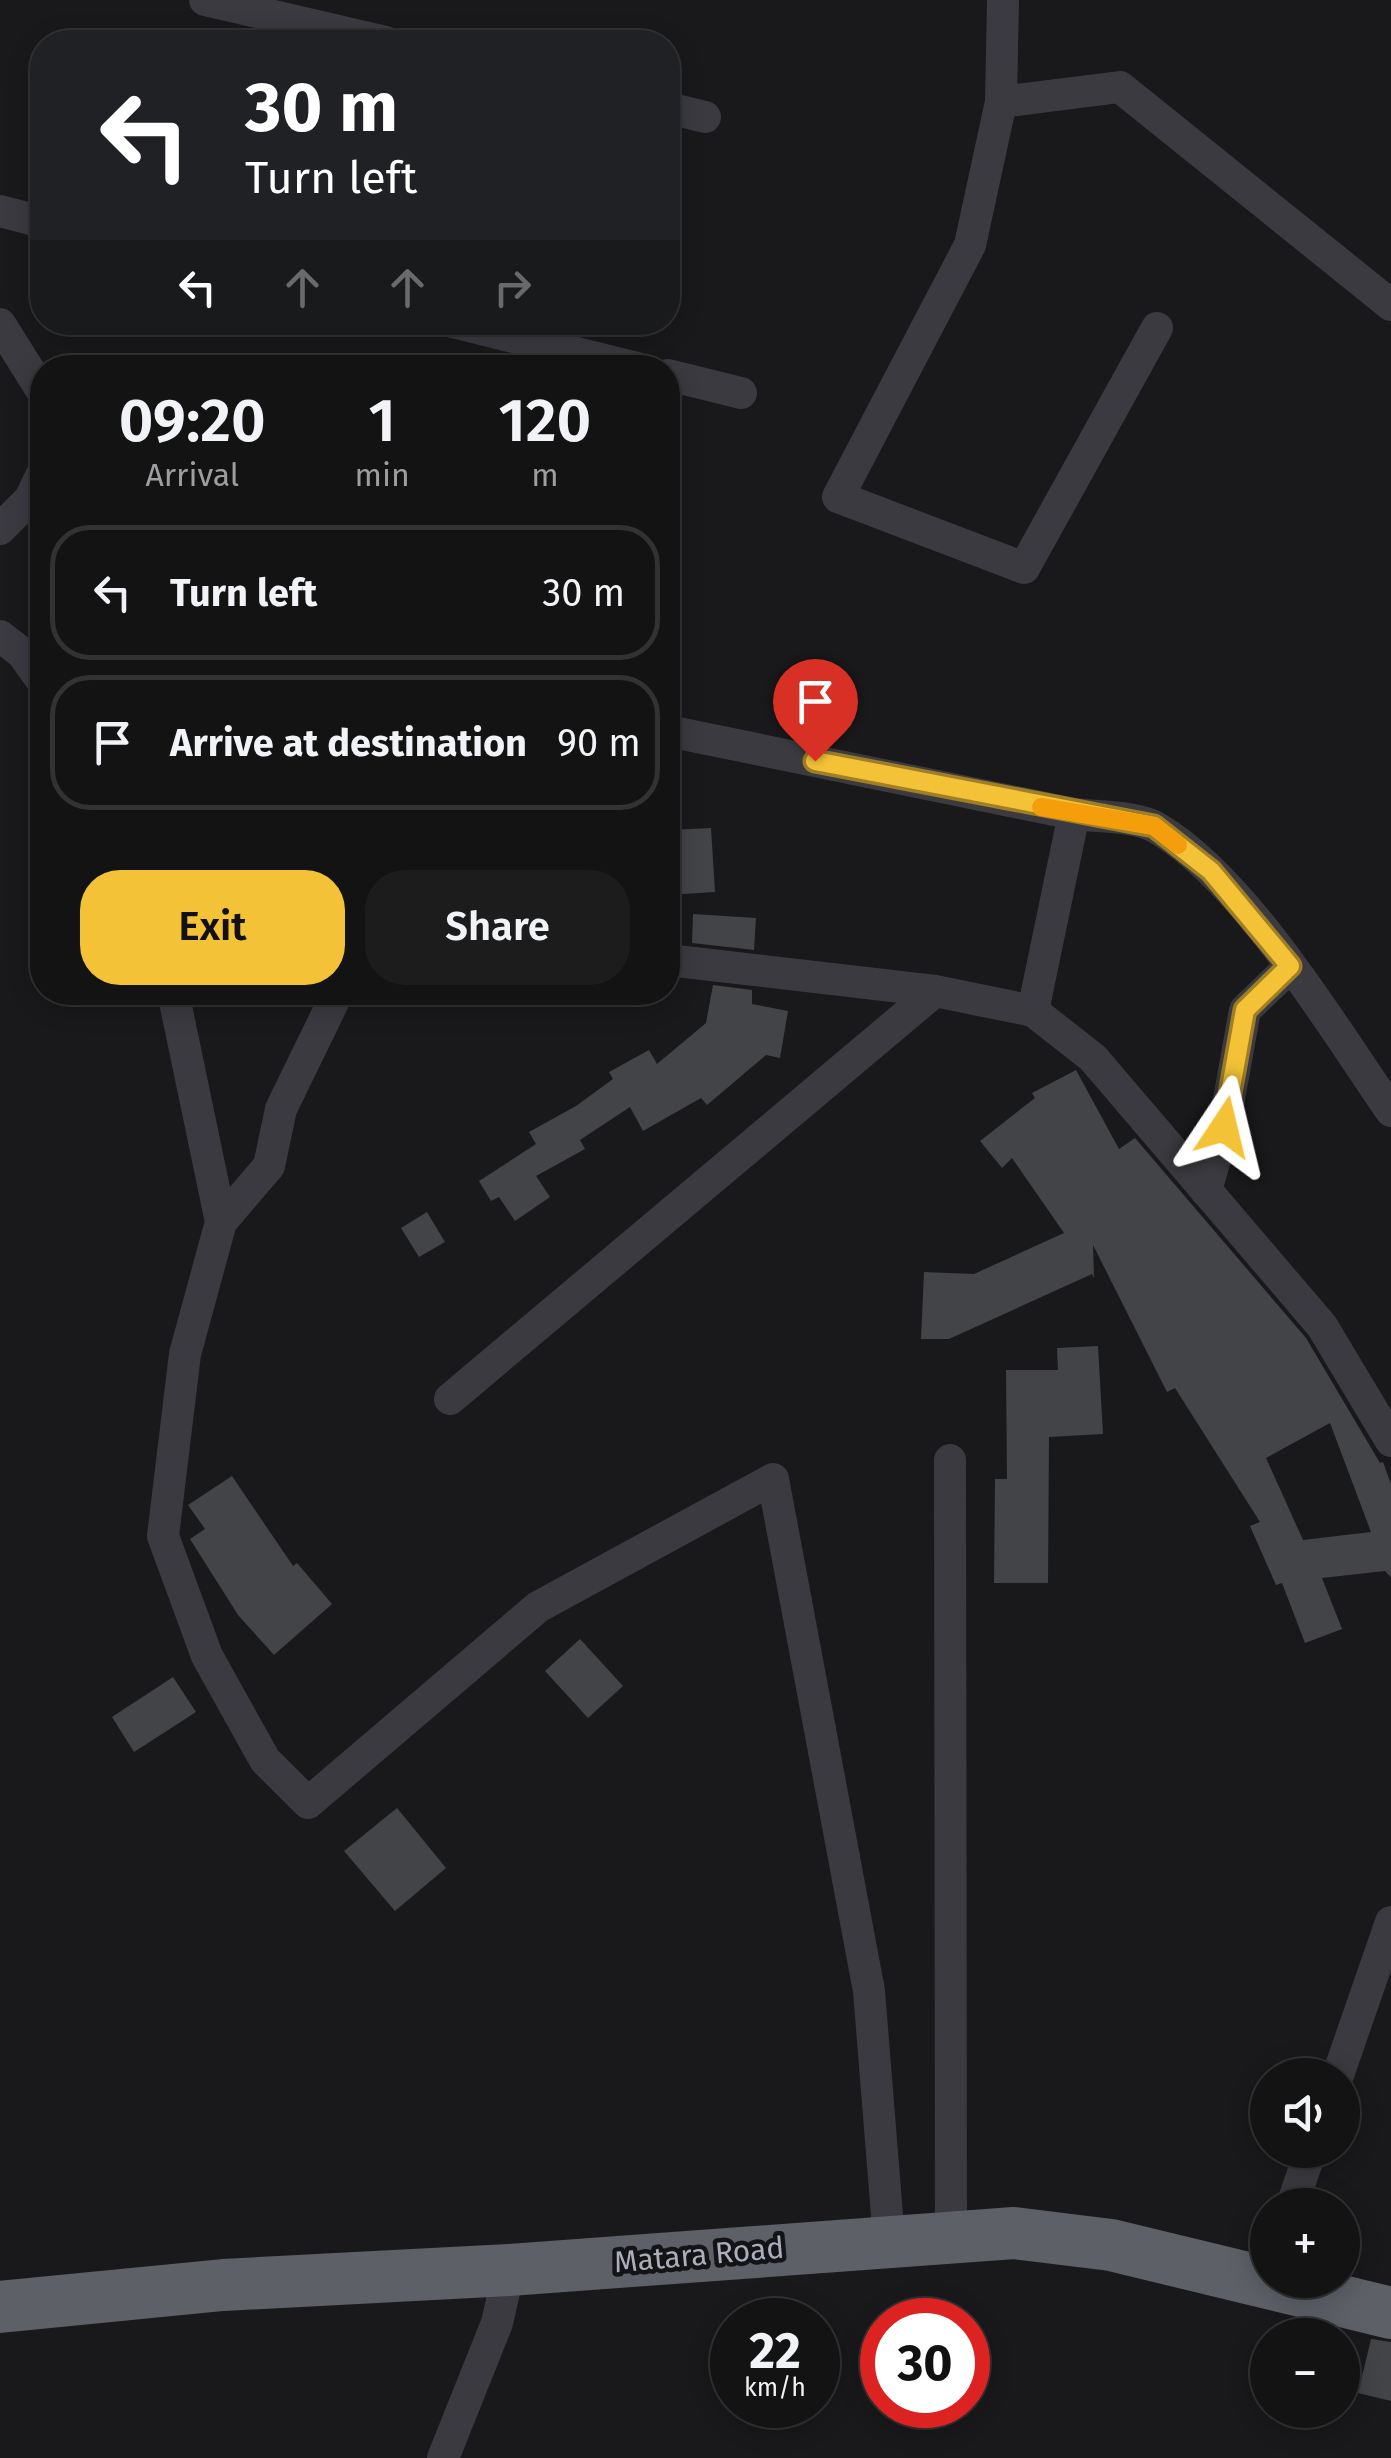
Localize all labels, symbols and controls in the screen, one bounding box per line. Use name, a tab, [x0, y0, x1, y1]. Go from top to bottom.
text: 30 m	[245, 66, 398, 150]
icon: left	[80, 70, 210, 200]
text: Turn left	[245, 151, 417, 205]
icon: left	[170, 260, 225, 315]
icon: ahead	[275, 260, 330, 315]
icon: ahead	[380, 260, 435, 315]
icon: right	[485, 260, 540, 315]
text: 09:20	[119, 385, 266, 457]
text: 1	[368, 385, 396, 457]
text: 120	[498, 385, 591, 457]
text: Arrival	[145, 456, 239, 494]
text: min	[355, 456, 410, 494]
text: m	[531, 456, 559, 494]
icon: left	[85, 565, 140, 620]
text: Turn left	[170, 570, 317, 616]
text: 30 m	[542, 570, 625, 616]
pin	[773, 659, 858, 762]
icon: arrive	[788, 674, 843, 729]
icon: arrive	[85, 715, 140, 770]
text: Arrive at destination	[170, 720, 527, 766]
text: 90 m	[557, 720, 641, 766]
button: Exit	[80, 870, 345, 985]
button: Share	[365, 870, 630, 985]
position arrow	[1172, 1075, 1276, 1179]
map controls	[1250, 2058, 1360, 2428]
button: sound	[1250, 2058, 1360, 2168]
button: +	[1250, 2188, 1360, 2298]
street label: Matara Road	[612, 2230, 786, 2280]
speed limit sign: 30	[860, 2298, 990, 2428]
button: −	[1250, 2318, 1360, 2428]
text: 22	[749, 2321, 801, 2381]
text: km/h	[744, 2373, 806, 2403]

